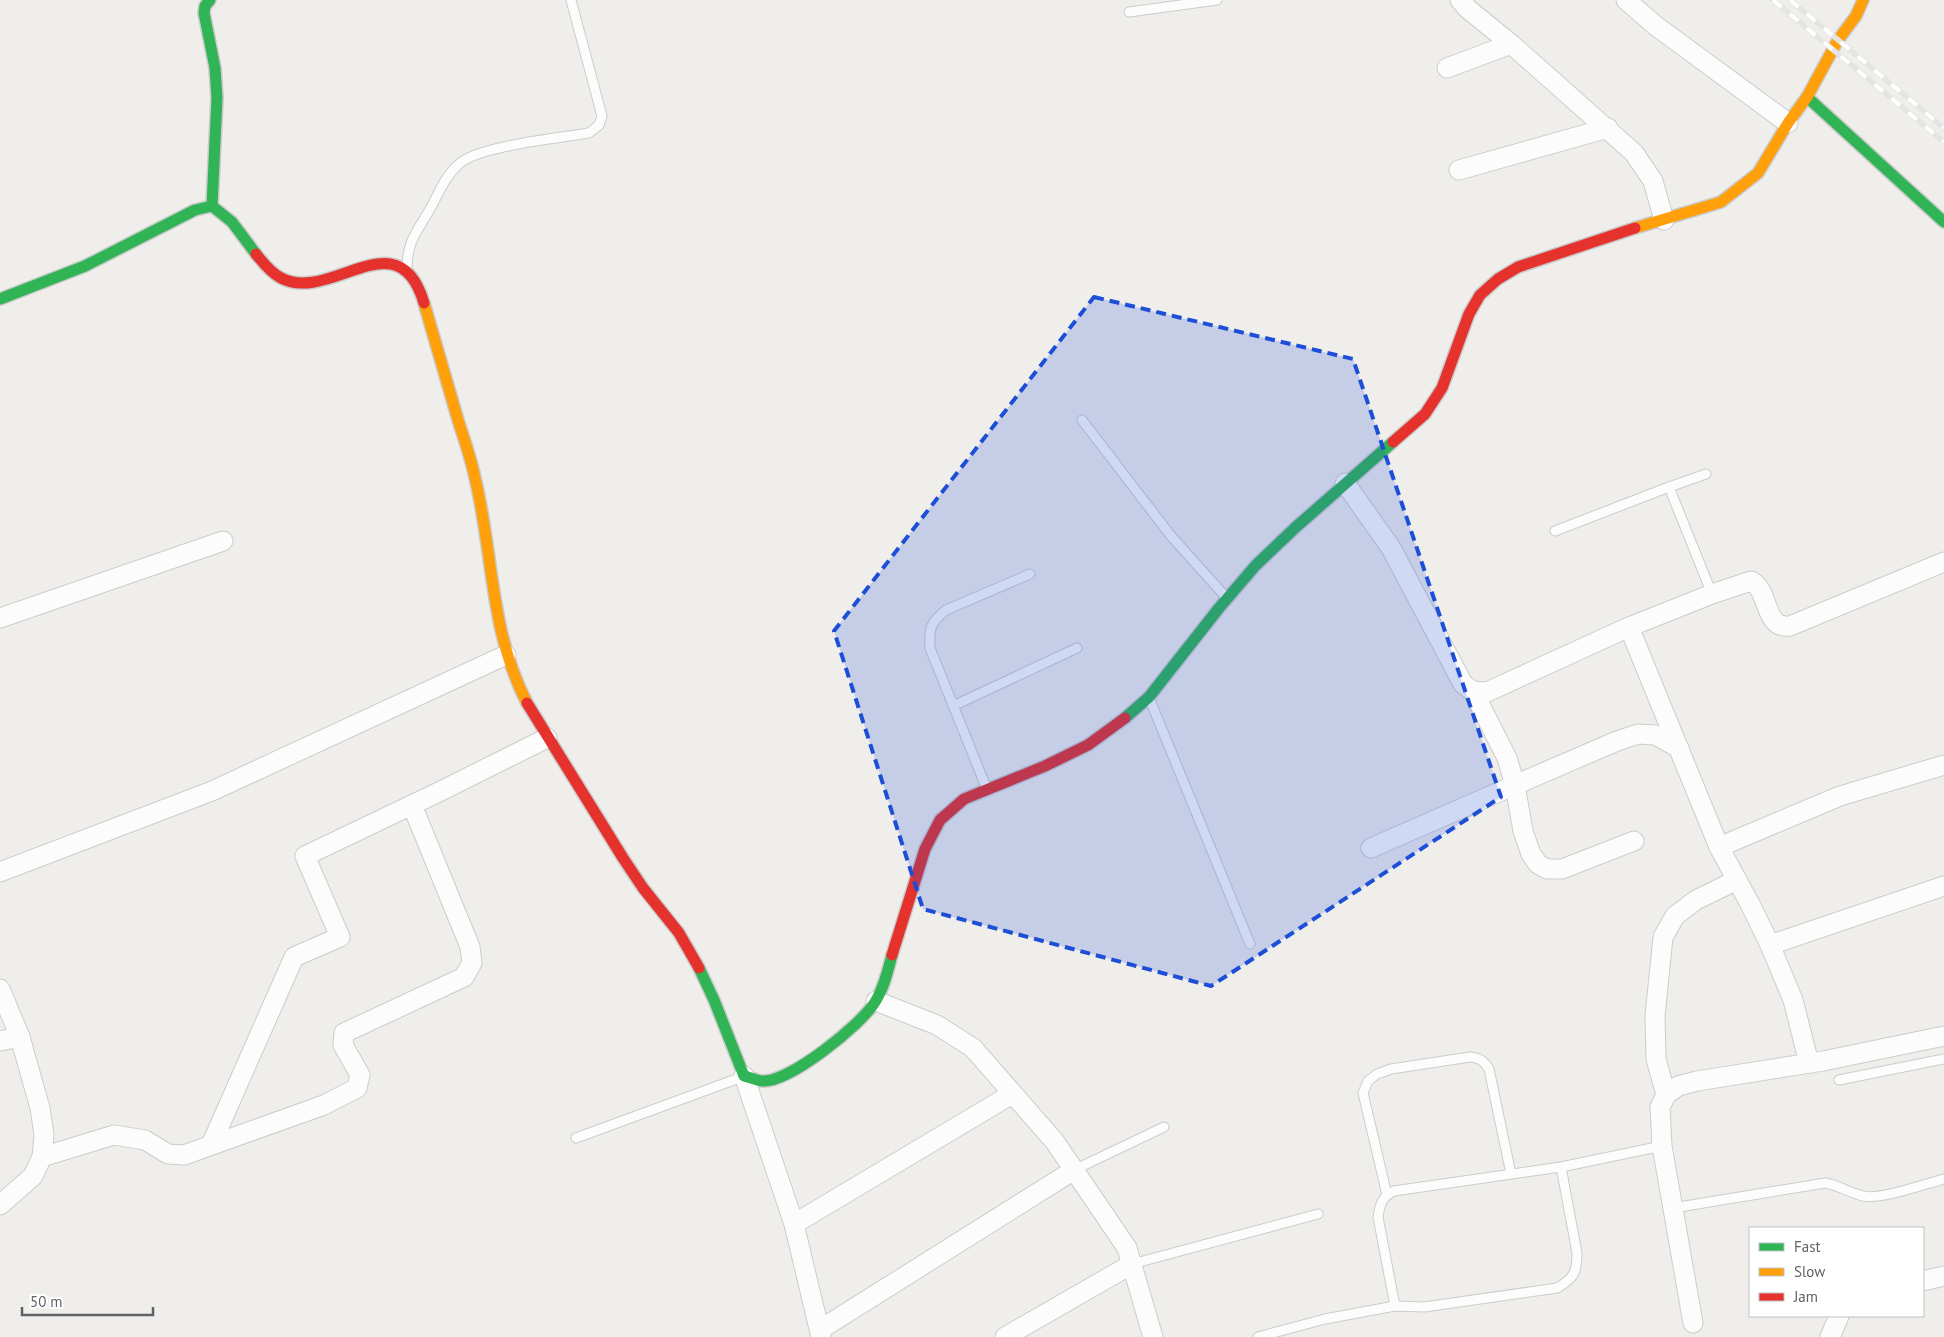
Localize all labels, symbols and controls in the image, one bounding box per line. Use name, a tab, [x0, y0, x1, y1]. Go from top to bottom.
legend	[1749, 1227, 1924, 1317]
text: Fast	[1794, 1237, 1821, 1256]
text: Slow	[1794, 1262, 1825, 1281]
scale bar	[22, 1284, 154, 1316]
text: Jam	[1793, 1287, 1818, 1306]
text: 50 m	[30, 1292, 63, 1311]

